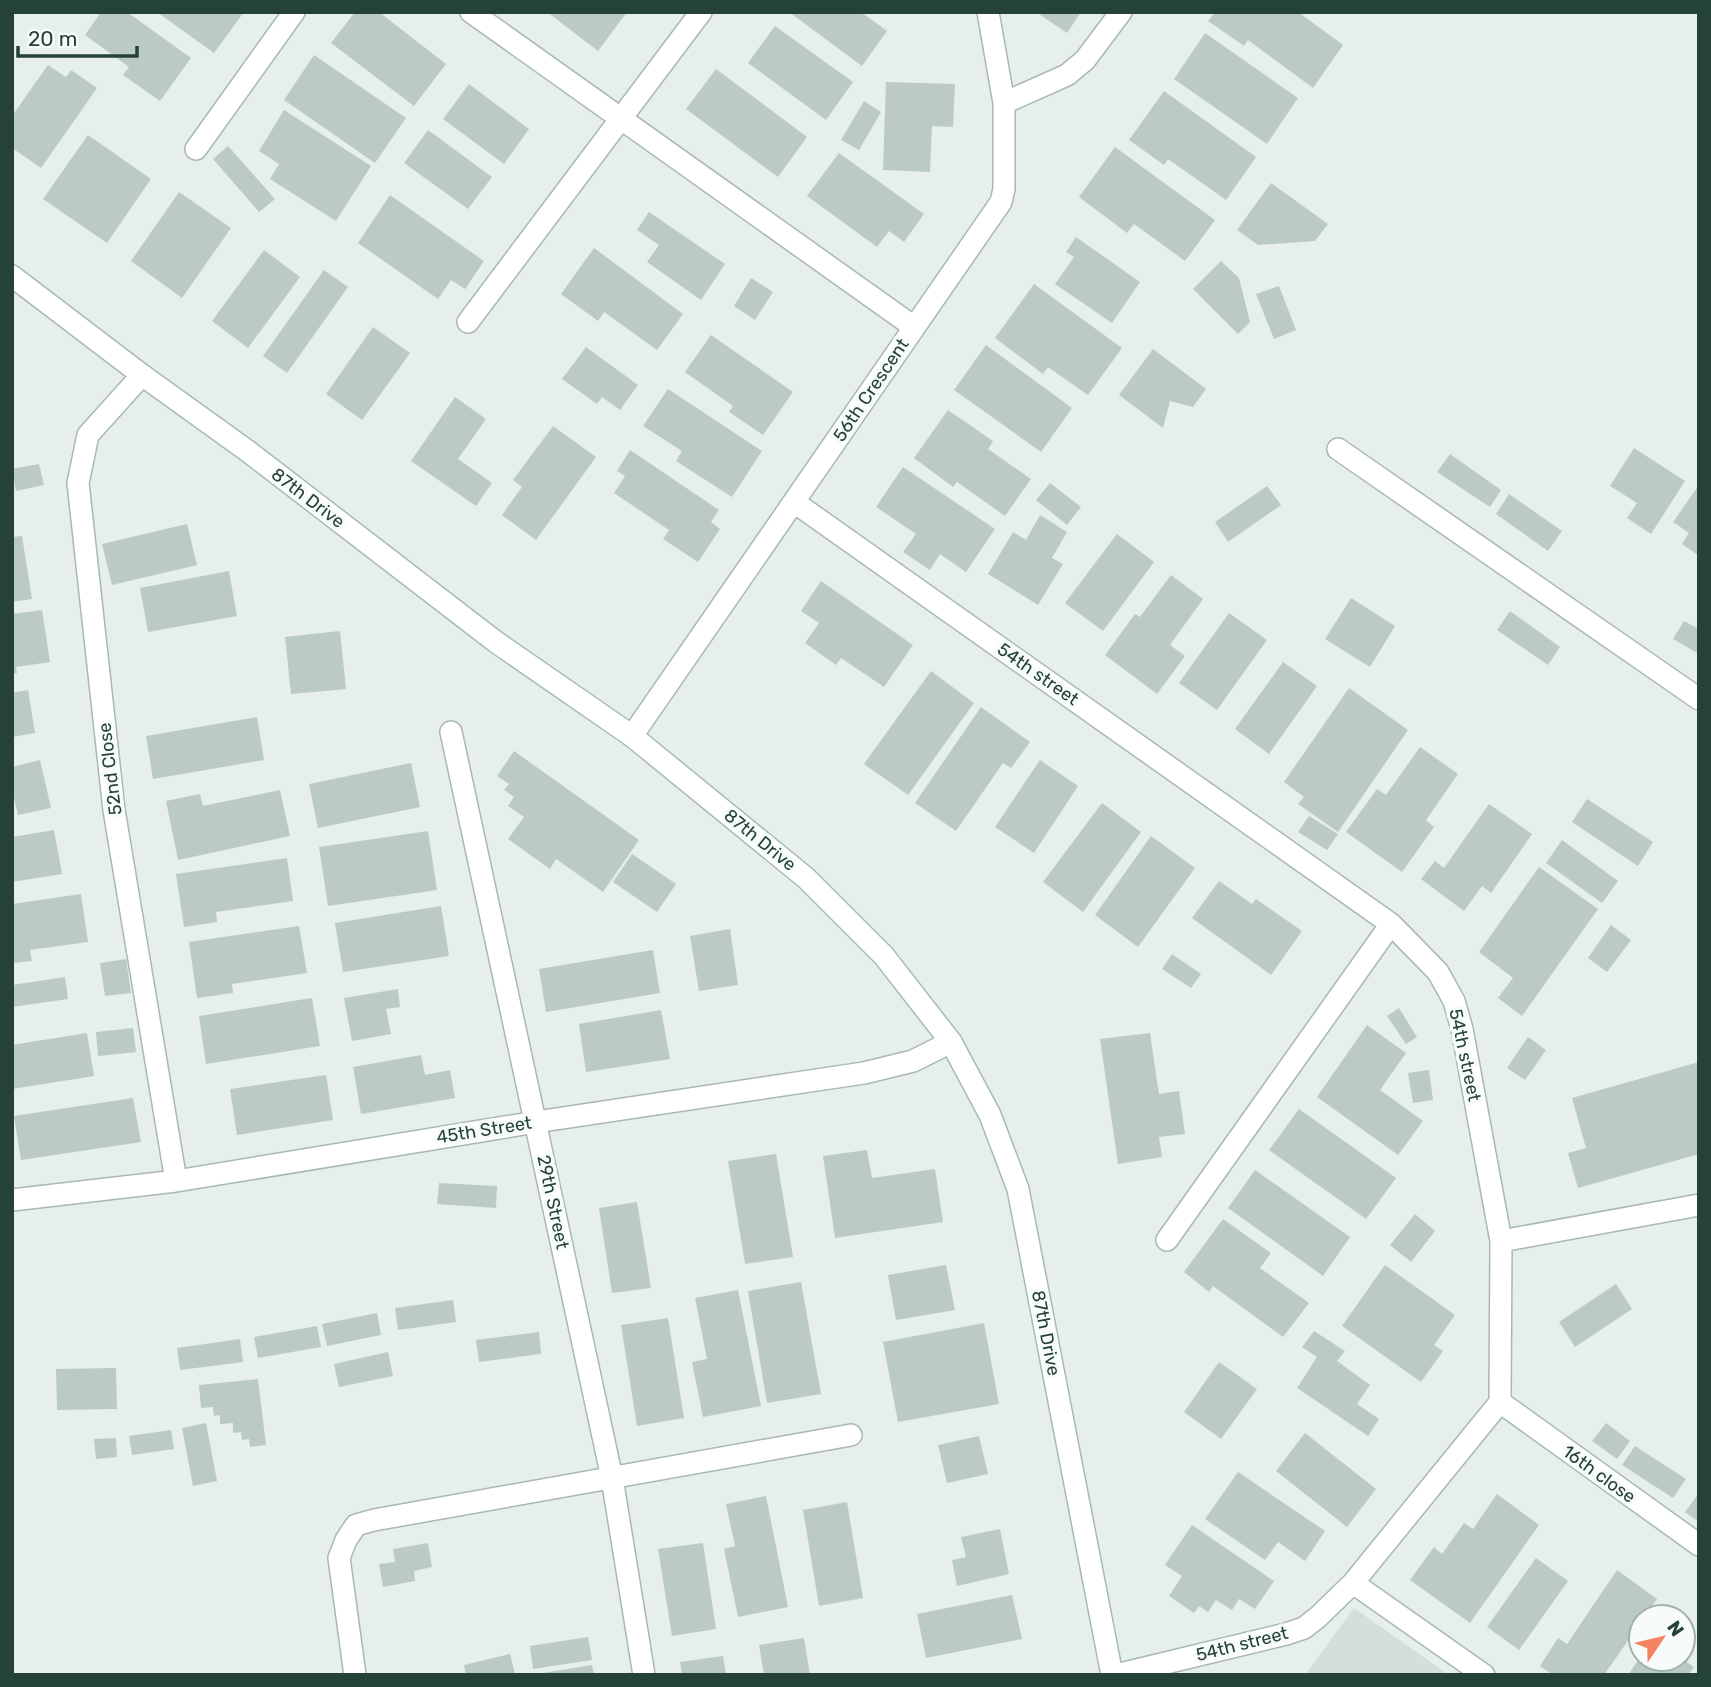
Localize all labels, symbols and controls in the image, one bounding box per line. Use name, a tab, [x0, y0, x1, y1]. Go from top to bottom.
scale bar	[18, 14, 136, 58]
text: 20 m	[28, 26, 77, 51]
street label: 56th Crescent	[828, 334, 914, 446]
street label: 87th Drive	[267, 463, 349, 533]
street label: 54th street	[993, 638, 1083, 710]
street label: 52nd Close	[93, 721, 127, 817]
street label: 87th Drive	[719, 804, 801, 876]
street label: 54th street	[1444, 1007, 1486, 1103]
street label: 45th Street	[435, 1112, 533, 1148]
street label: 29th Street	[532, 1153, 574, 1251]
street label: 87th Drive	[1027, 1288, 1065, 1378]
street label: 16th close	[1558, 1440, 1640, 1508]
north arrow	[1627, 1603, 1697, 1673]
text: N	[1662, 1616, 1689, 1641]
street label: 54th street	[1194, 1622, 1290, 1666]

